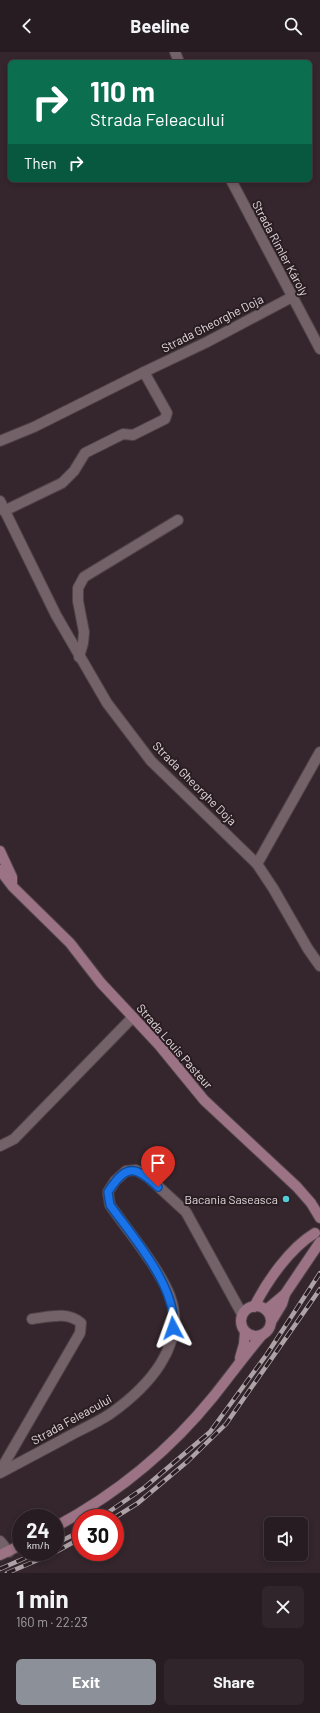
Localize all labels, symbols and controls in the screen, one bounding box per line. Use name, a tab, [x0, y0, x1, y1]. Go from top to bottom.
icon: back	[16, 15, 38, 37]
text: Beeline	[130, 15, 190, 37]
icon: search	[282, 15, 304, 37]
text: 110 m	[90, 74, 155, 108]
icon: right	[24, 76, 76, 128]
text: Strada Feleacului	[90, 108, 225, 130]
icon: right	[65, 152, 87, 174]
text: Then	[24, 154, 57, 172]
street label: Strada Rimler Károly	[250, 198, 312, 298]
street label: Strada Gheorghe Doja	[159, 291, 265, 355]
street label: Strada Gheorghe Doja	[150, 738, 240, 828]
street label: Strada Louis Pasteur	[134, 1001, 216, 1092]
pin	[141, 1146, 175, 1187]
icon: arrive	[147, 1152, 169, 1174]
place label: Bacania Saseasca	[184, 1192, 278, 1206]
marker: Bacania Saseasca	[281, 1194, 291, 1204]
position arrow	[152, 1307, 194, 1349]
street label: Strada Feleacului	[28, 1391, 114, 1447]
speed limit sign: 30	[72, 1509, 124, 1561]
map controls	[264, 1517, 308, 1561]
button: sound	[264, 1517, 308, 1561]
text: 24	[26, 1518, 50, 1542]
text: km/h	[27, 1539, 49, 1551]
text: 1 min	[16, 1584, 69, 1613]
button: close	[262, 1586, 304, 1628]
text: 160 m · 22:23	[16, 1614, 88, 1630]
button: Exit	[16, 1659, 156, 1705]
button: Share	[164, 1659, 304, 1705]

